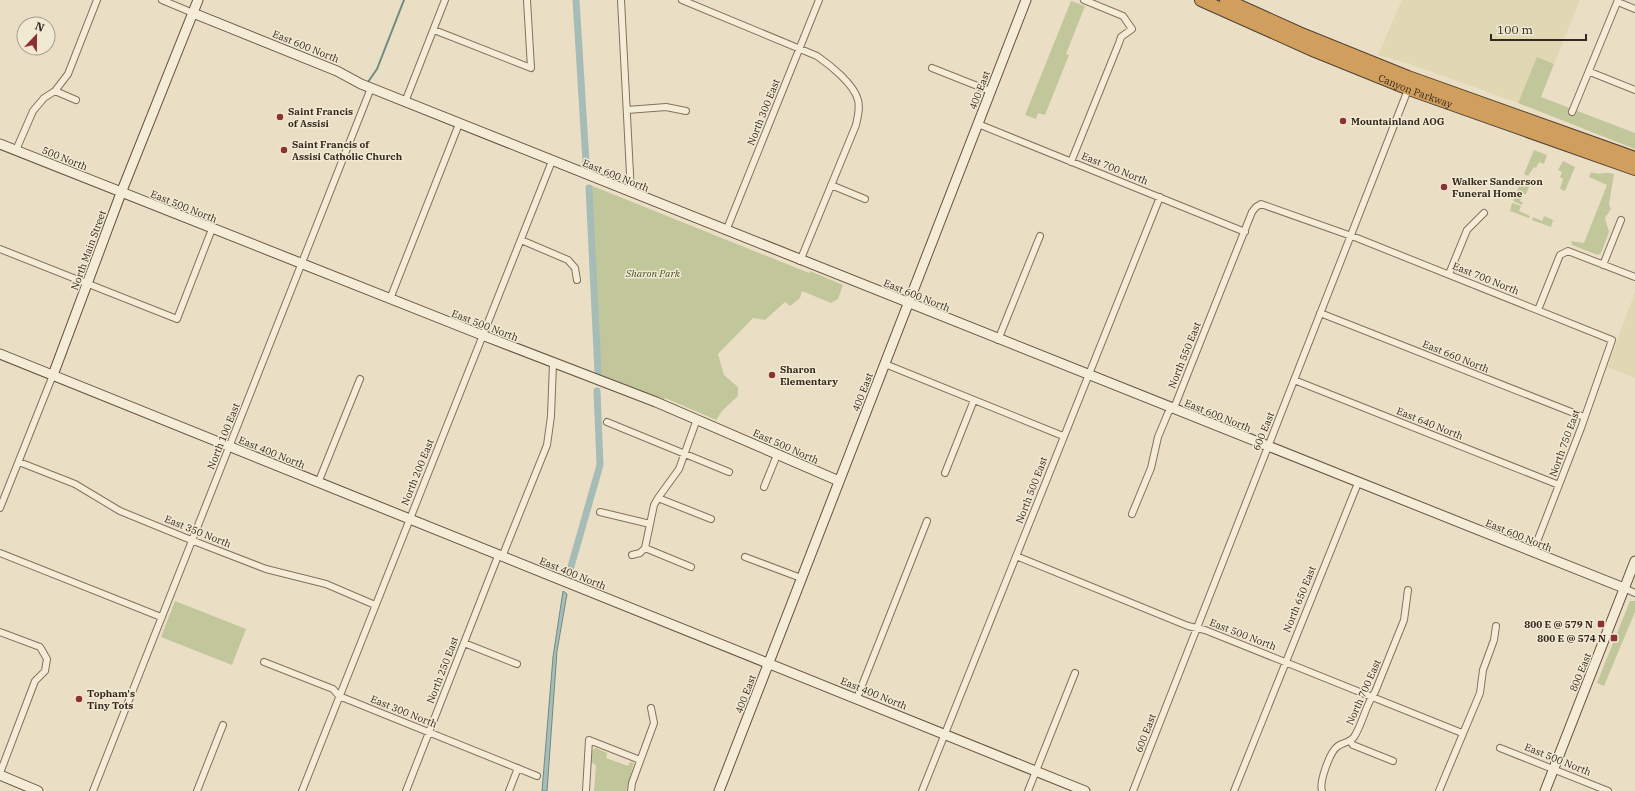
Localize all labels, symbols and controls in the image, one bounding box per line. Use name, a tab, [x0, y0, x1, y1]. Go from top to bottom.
north arrow	[16, 16, 56, 56]
scale bar	[1491, 16, 1586, 42]
text: N	[33, 19, 47, 35]
text: 100 m	[1497, 22, 1533, 37]
street label: East 600 North	[271, 27, 341, 66]
street label: 400 East	[966, 68, 993, 111]
street label: Canyon Parkway	[1376, 71, 1455, 111]
street label: North 300 East	[744, 77, 783, 147]
place label: Saint Francis of Assisi	[288, 105, 353, 130]
marker: Saint Francis of Assisi	[275, 112, 285, 122]
place label: Mountainland AOG	[1351, 115, 1445, 128]
marker: Mountainland AOG	[1338, 116, 1348, 126]
place label: Saint Francis of Assisi Catholic Church	[292, 138, 403, 163]
street label: 500 North	[40, 143, 90, 173]
marker: Saint Francis of Assisi Catholic Church	[279, 145, 289, 155]
street label: East 700 North	[1080, 149, 1150, 188]
street label: East 600 North	[581, 156, 651, 195]
place label: Walker Sanderson Funeral Home	[1452, 175, 1543, 200]
marker: Walker Sanderson Funeral Home	[1439, 182, 1449, 192]
street label: East 500 North	[149, 187, 219, 226]
street label: North Main Street	[68, 208, 109, 292]
street label: East 700 North	[1451, 259, 1521, 298]
park label: Sharon Park	[625, 267, 681, 280]
street label: East 600 North	[882, 276, 952, 315]
street label: East 500 North	[450, 307, 520, 344]
street label: North 550 East	[1165, 320, 1204, 390]
street label: East 660 North	[1421, 337, 1491, 376]
place label: Sharon Elementary	[780, 363, 838, 388]
marker: Sharon Elementary	[767, 370, 777, 380]
street label: 400 East	[849, 370, 876, 413]
street label: East 600 North	[1183, 396, 1253, 435]
street label: North 100 East	[204, 401, 243, 471]
street label: East 640 North	[1395, 404, 1465, 443]
street label: North 750 East	[1546, 407, 1583, 479]
street label: 600 East	[1250, 410, 1277, 452]
street label: East 500 North	[751, 426, 821, 467]
street label: East 400 North	[237, 433, 307, 472]
street label: North 200 East	[398, 437, 437, 507]
street label: North 500 East	[1013, 454, 1050, 525]
street label: East 350 North	[163, 512, 233, 551]
street label: East 600 North	[1484, 516, 1554, 555]
street label: East 400 North	[538, 554, 608, 593]
street label: North 650 East	[1280, 564, 1319, 634]
street label: East 500 North	[1208, 616, 1278, 653]
place label: 800 E @ 579 N	[1524, 618, 1593, 631]
marker: 800 E @ 579 N	[1596, 619, 1606, 629]
place label: 800 E @ 574 N	[1537, 632, 1606, 645]
marker: 800 E @ 574 N	[1609, 633, 1619, 643]
street label: North 250 East	[424, 634, 461, 705]
street label: 800 East	[1567, 651, 1594, 693]
street label: North 700 East	[1343, 657, 1384, 727]
street label: 400 East	[732, 672, 759, 715]
street label: East 400 North	[839, 674, 909, 713]
place label: Topham's Tiny Tots	[87, 687, 135, 712]
street label: East 300 North	[369, 692, 439, 731]
marker: Topham's Tiny Tots	[74, 694, 84, 704]
street label: 600 East	[1132, 711, 1159, 754]
street label: East 500 North	[1523, 740, 1593, 779]

